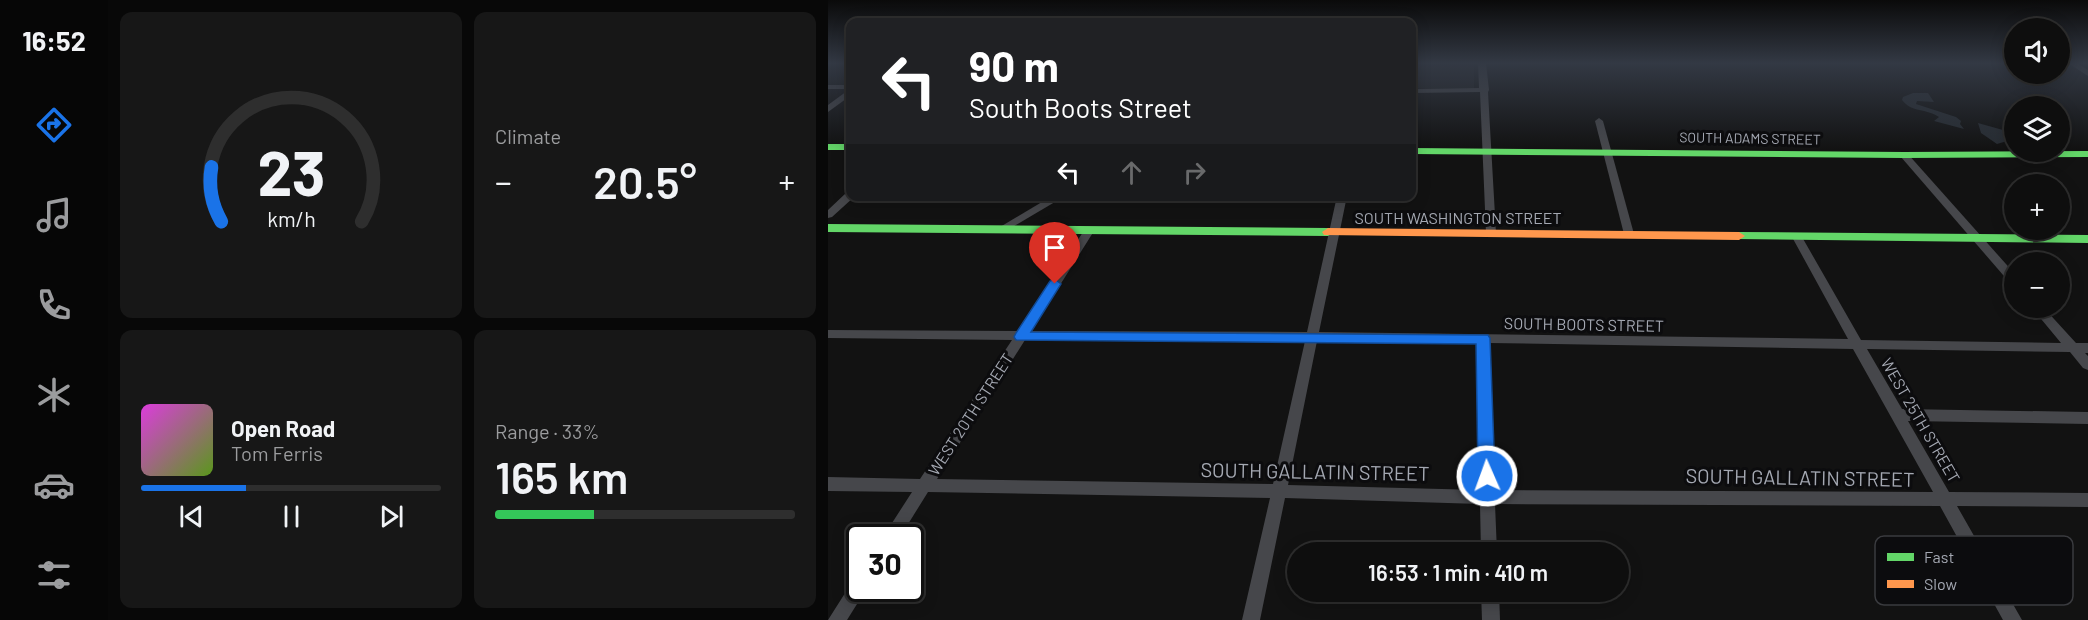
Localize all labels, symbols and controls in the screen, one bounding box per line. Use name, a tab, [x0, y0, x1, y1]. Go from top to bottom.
map controls	[2004, 18, 2070, 318]
button: sound	[2004, 18, 2070, 84]
text: 16:52	[22, 24, 86, 56]
text: 90 m	[969, 40, 1059, 90]
icon: left	[870, 42, 948, 120]
text: South Boots Street	[969, 91, 1192, 123]
button: layers	[2004, 96, 2070, 162]
icon: directions	[33, 104, 75, 146]
text: Climate	[495, 124, 561, 148]
street label: SOUTH ADAMS STREET	[1679, 128, 1821, 148]
text: 23	[257, 134, 325, 208]
text: 20.5°	[593, 154, 697, 208]
icon: left	[1052, 156, 1085, 189]
icon: ahead	[1115, 156, 1148, 189]
icon: right	[1178, 156, 1211, 189]
text: −	[495, 161, 512, 201]
text: +	[778, 161, 795, 201]
button: +	[2004, 174, 2070, 240]
icon: music	[33, 194, 75, 236]
text: km/h	[267, 206, 315, 231]
street label: SOUTH WASHINGTON STREET	[1354, 208, 1562, 227]
pin	[1029, 222, 1080, 284]
icon: arrive	[1038, 231, 1071, 264]
button: −	[2004, 252, 2070, 318]
icon: phone	[33, 284, 75, 326]
street label: SOUTH BOOTS STREET	[1504, 313, 1664, 335]
street label: WEST 20TH STREET	[923, 349, 1017, 479]
street label: WEST 25TH STREET	[1878, 354, 1964, 486]
icon: climate	[33, 374, 75, 416]
text: Open Road	[231, 415, 335, 441]
text: Range · 33%	[495, 419, 599, 443]
text: Tom Ferris	[231, 441, 323, 465]
position arrow	[1455, 444, 1519, 508]
text: 165 km	[495, 449, 628, 503]
street label: SOUTH GALLATIN STREET	[1200, 457, 1430, 485]
street label: SOUTH GALLATIN STREET	[1685, 463, 1915, 491]
icon: car	[33, 464, 75, 506]
icon: previous	[175, 500, 208, 533]
icon: pause	[275, 500, 308, 533]
icon: next	[375, 500, 408, 533]
speed limit sign: 30	[846, 524, 924, 602]
legend	[1875, 536, 2073, 605]
text: Fast	[1924, 547, 1954, 566]
icon: filters	[33, 554, 75, 596]
text: 16:53 · 1 min · 410 m	[1368, 559, 1548, 585]
text: Slow	[1924, 574, 1957, 593]

